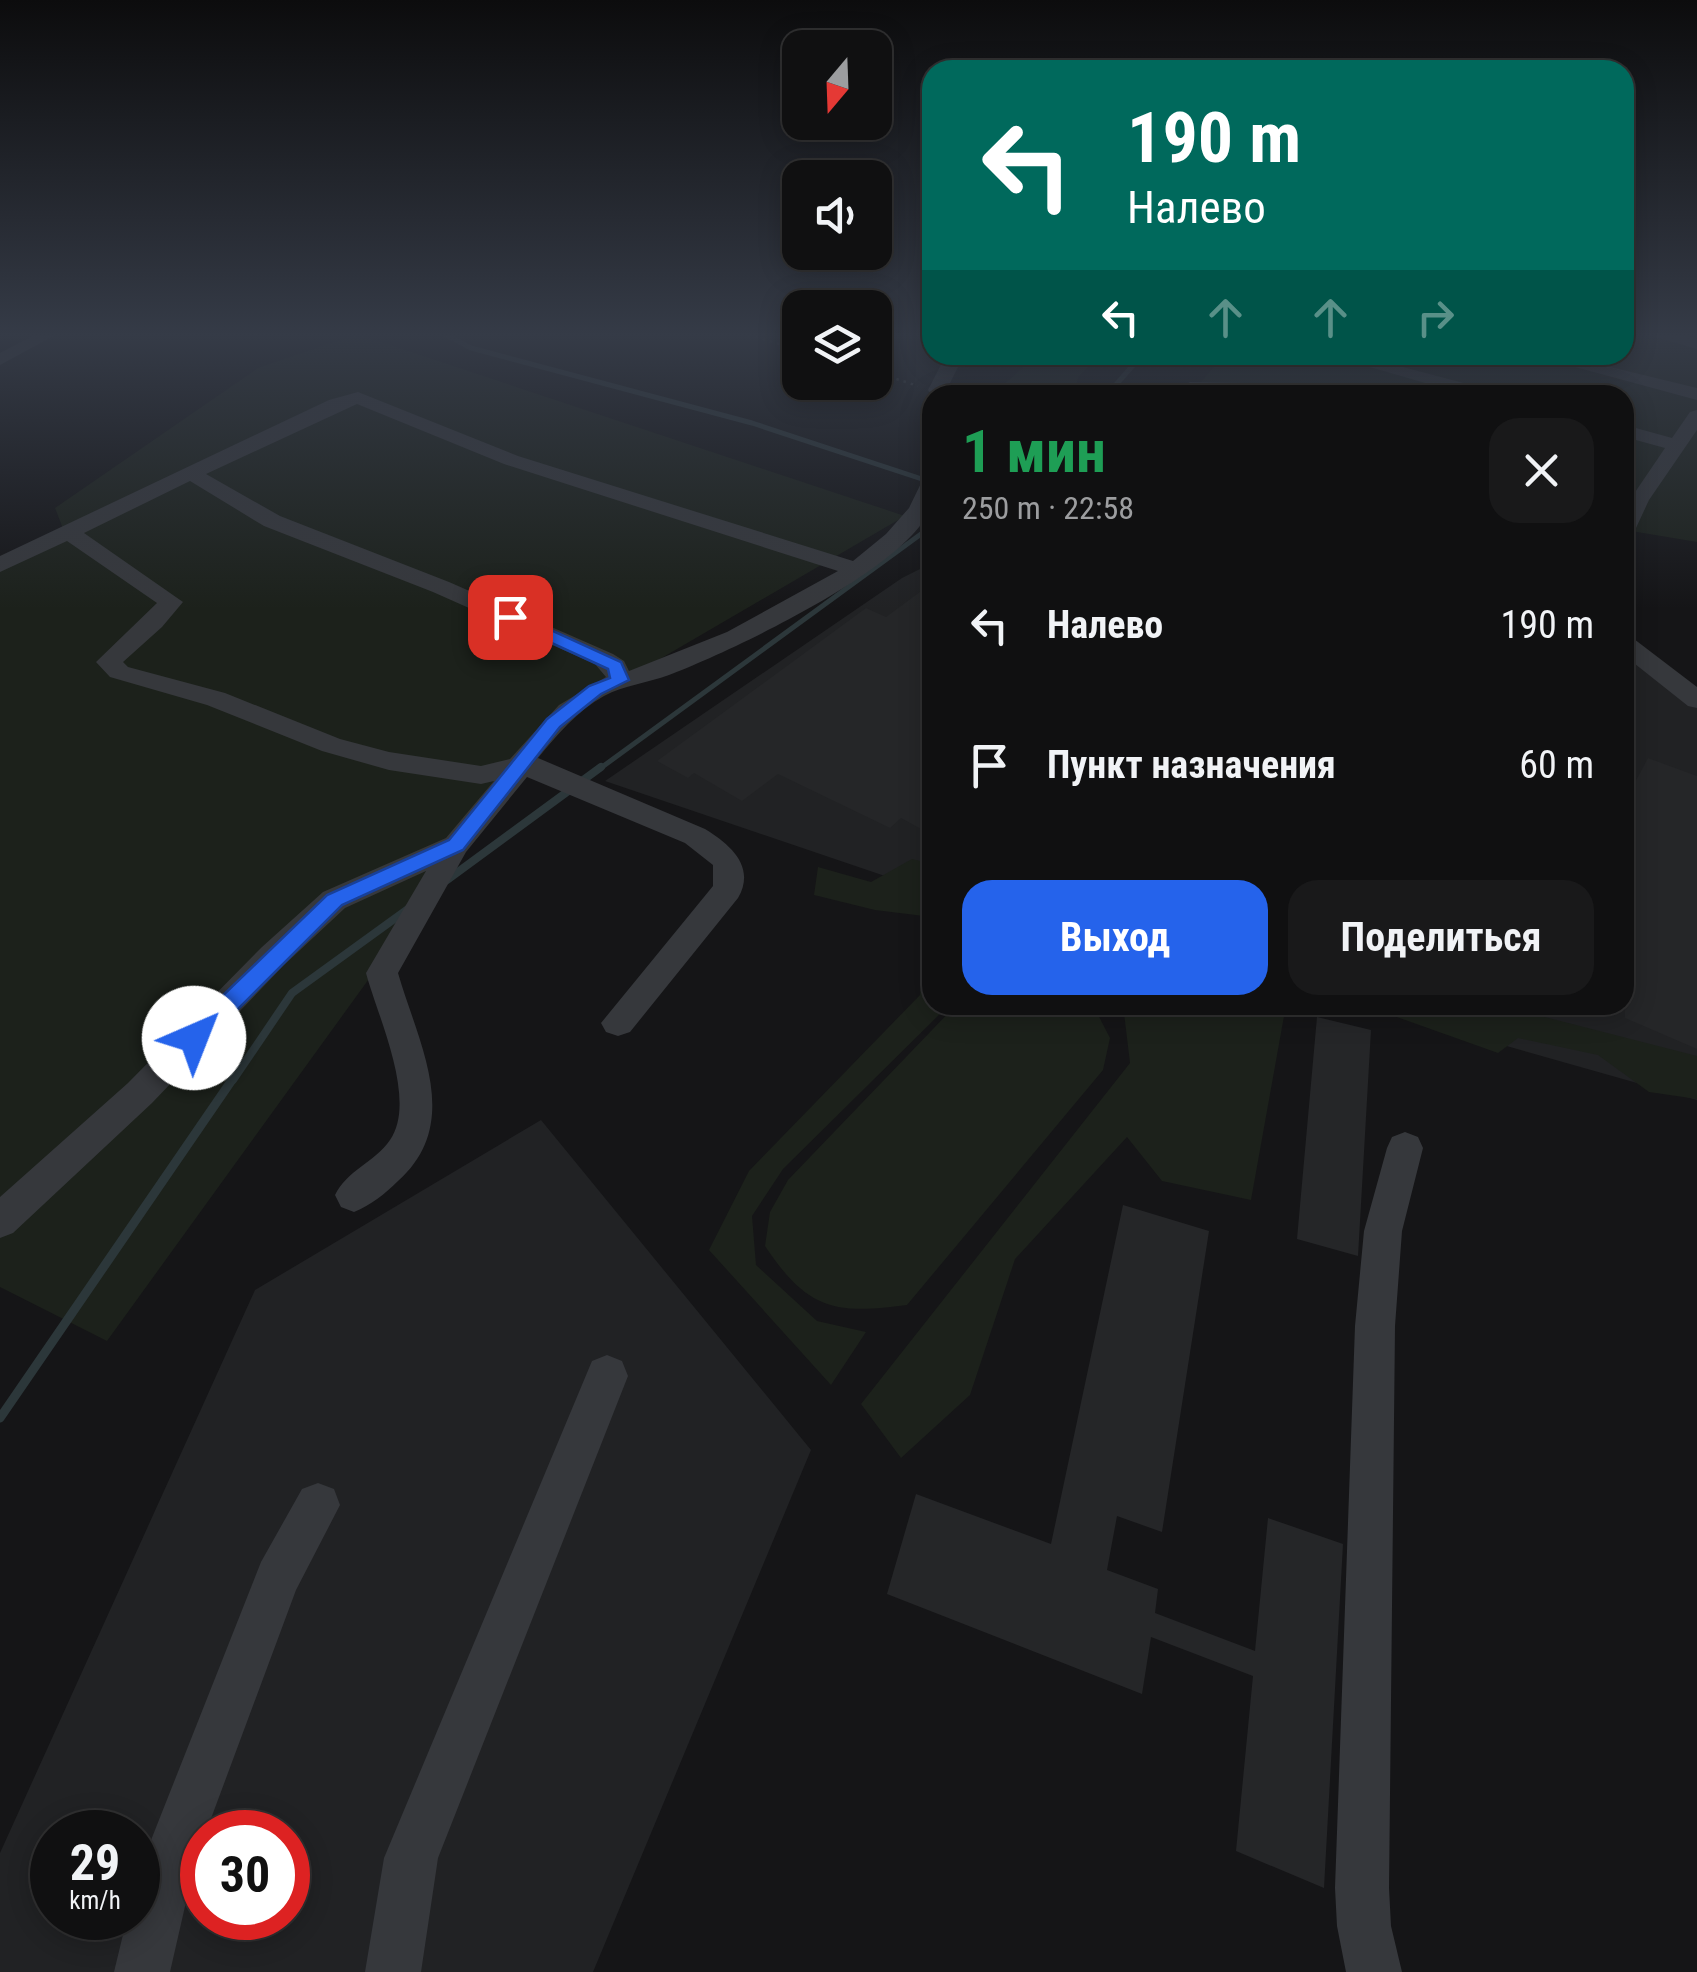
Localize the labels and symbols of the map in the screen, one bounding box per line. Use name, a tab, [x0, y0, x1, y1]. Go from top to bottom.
north arrow	[782, 30, 892, 140]
pin	[468, 575, 553, 660]
position arrow	[142, 986, 246, 1090]
speed limit sign: 30	[180, 1810, 310, 1940]

